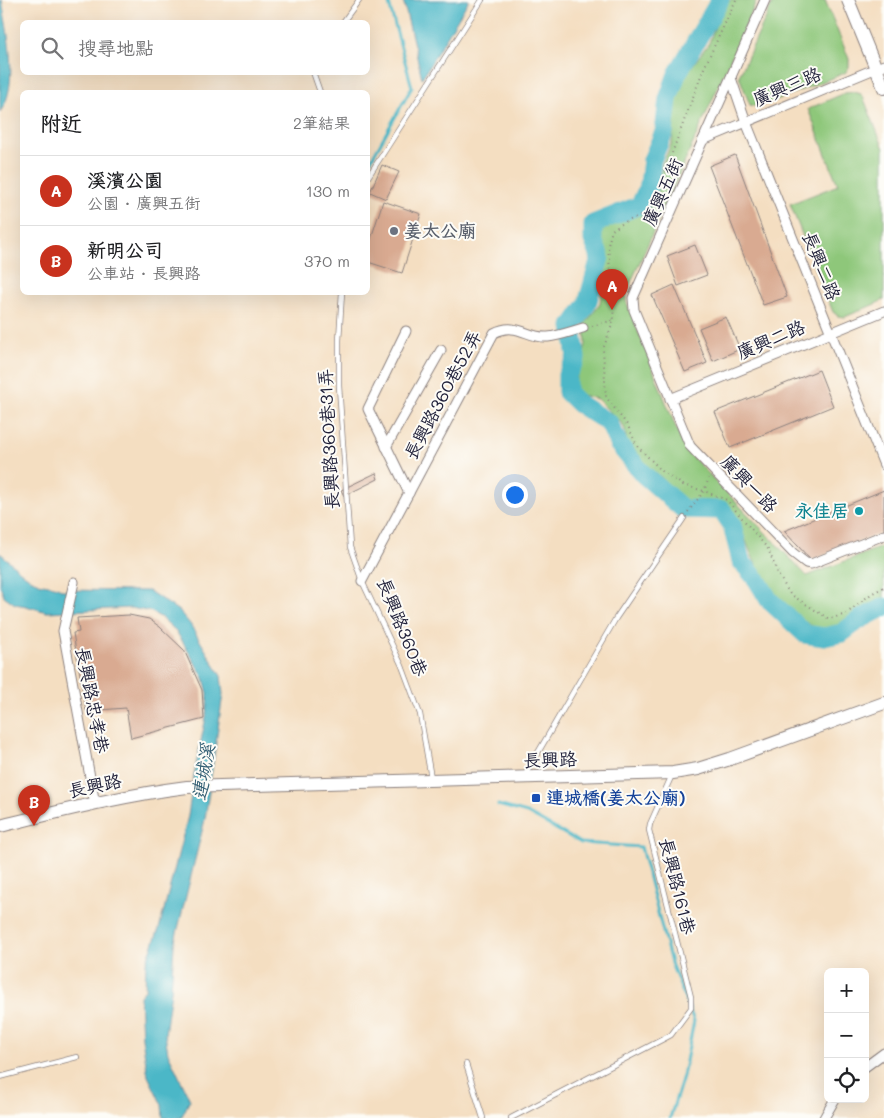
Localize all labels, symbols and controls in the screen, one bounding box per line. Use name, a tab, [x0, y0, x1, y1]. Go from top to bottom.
search box	[20, 20, 370, 75]
icon: search	[38, 34, 66, 62]
text: 搜尋地點	[78, 35, 154, 60]
street label: 廣興三路	[749, 61, 824, 111]
text: 附近	[40, 109, 82, 136]
text: 2筆結果	[293, 112, 350, 133]
street label: 廣興五街	[636, 154, 688, 229]
text: 溪濱公園	[87, 167, 163, 192]
text: A	[50, 180, 62, 201]
text: 130 m	[306, 180, 350, 201]
text: 公園 · 廣興五街	[87, 192, 200, 213]
place label: 姜太公廟	[404, 218, 476, 242]
marker: 姜太公廟	[388, 225, 400, 237]
street label: 長興二路	[797, 228, 847, 303]
text: 新明公司	[87, 237, 163, 262]
text: B	[51, 250, 61, 271]
text: 370 m	[304, 250, 350, 271]
text: 公車站 · 長興路	[87, 262, 200, 283]
pin: A	[596, 269, 628, 310]
street label: 廣興二路	[733, 314, 808, 364]
street label: 長興路360巷52弄	[398, 326, 486, 463]
street label: 長興路360巷31弄	[312, 368, 344, 510]
street label: 廣興一路	[716, 449, 783, 518]
your location	[502, 482, 528, 508]
place label: 永佳居	[795, 498, 849, 522]
marker: 永佳居	[853, 505, 865, 517]
street label: 長興路360巷	[372, 574, 434, 680]
street label: 長興路忠孝巷	[71, 645, 115, 755]
water label: 連城溪	[186, 741, 219, 802]
street label: 長興路	[523, 746, 577, 772]
street label: 長興路	[66, 768, 124, 802]
pin: B	[18, 785, 50, 826]
place label: 連城橋(姜太公廟)	[546, 785, 686, 809]
marker: 連城橋(姜太公廟)	[530, 792, 542, 804]
street label: 長興路161巷	[654, 835, 702, 937]
map controls	[824, 968, 869, 1103]
button: +	[824, 968, 869, 1013]
button: −	[824, 1013, 869, 1058]
button: locate	[824, 1058, 869, 1103]

